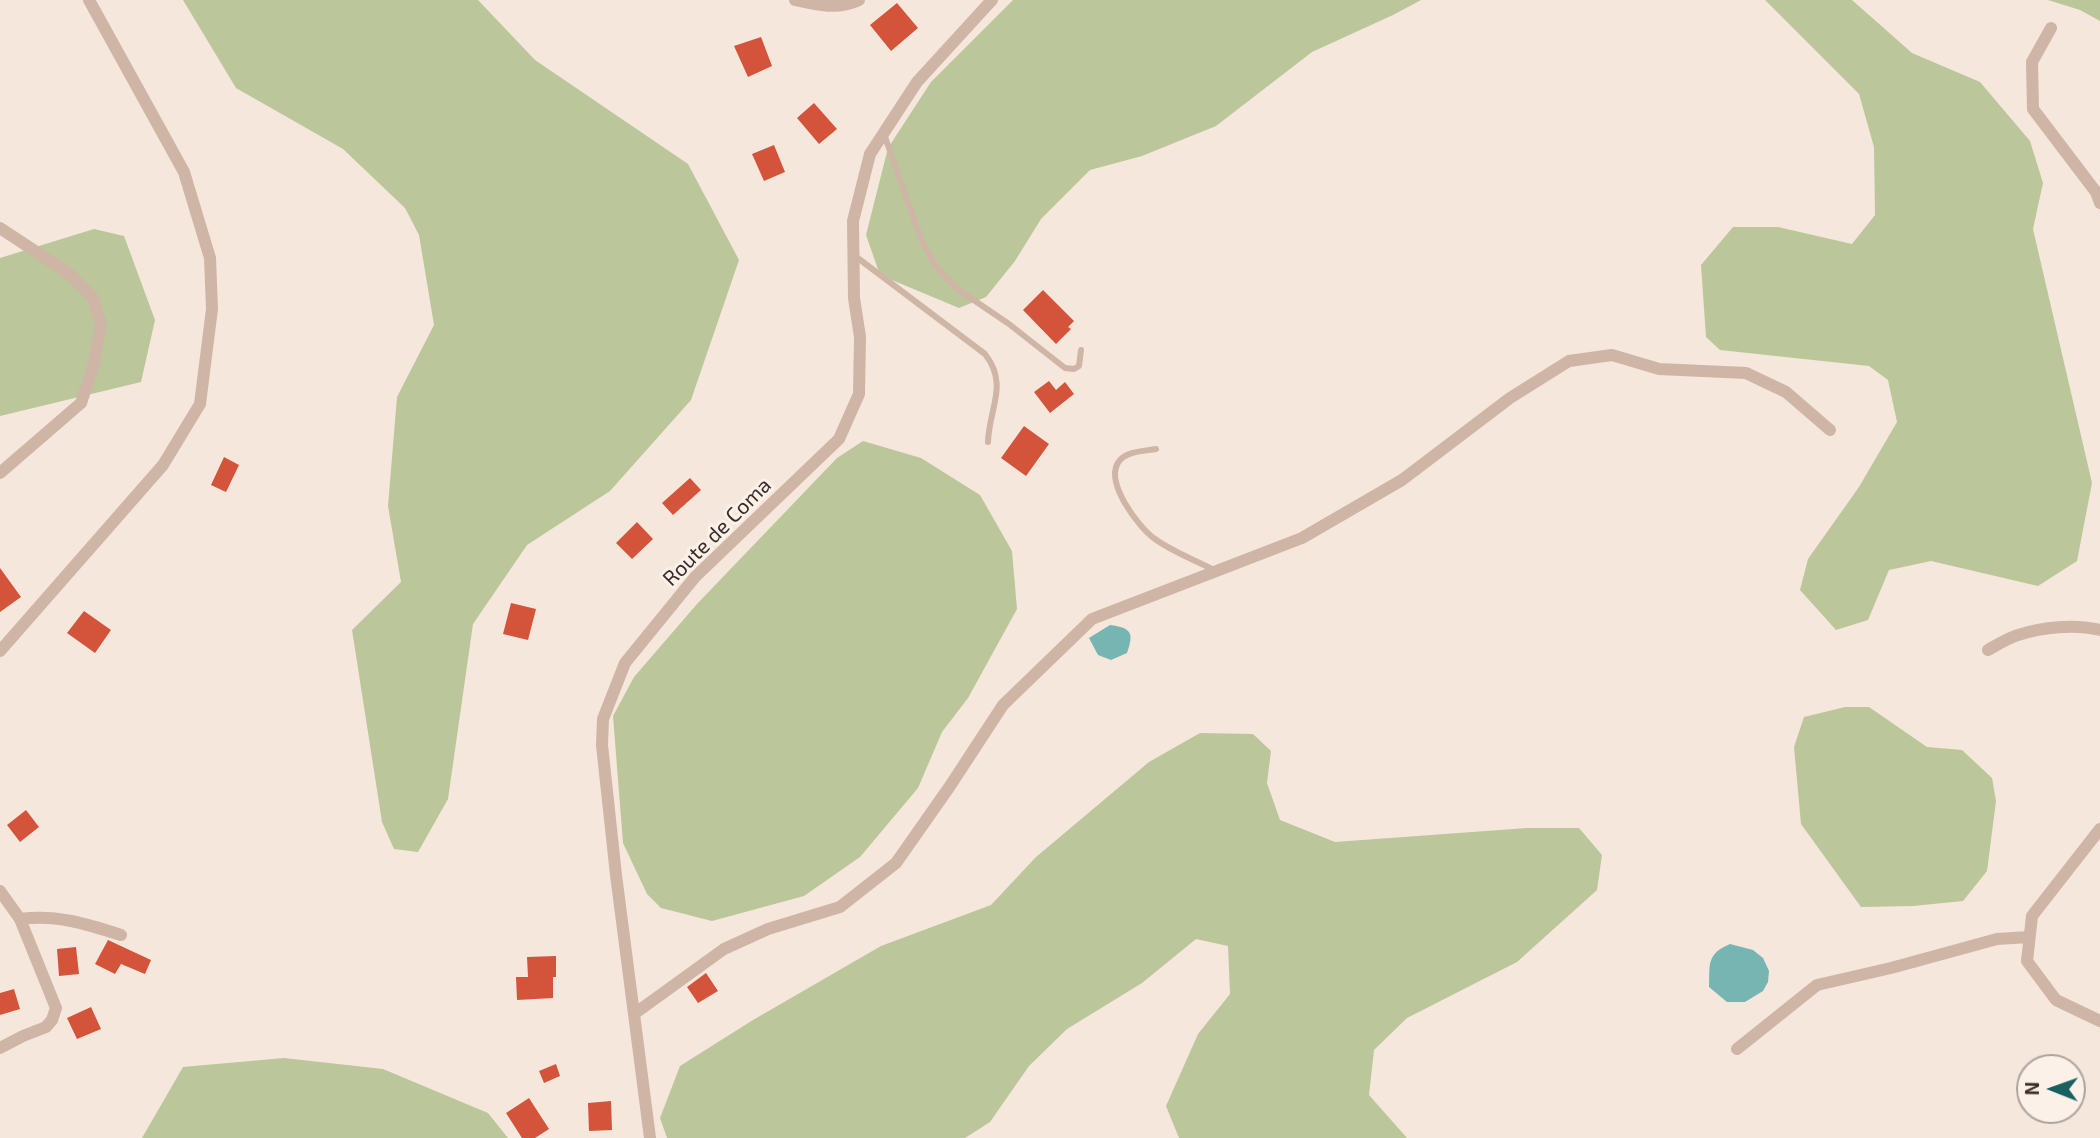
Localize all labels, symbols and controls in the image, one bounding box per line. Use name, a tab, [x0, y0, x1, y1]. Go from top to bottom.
street label: Route de Coma	[658, 473, 776, 591]
north arrow	[2016, 1054, 2086, 1124]
text: N	[2020, 1082, 2043, 1096]

